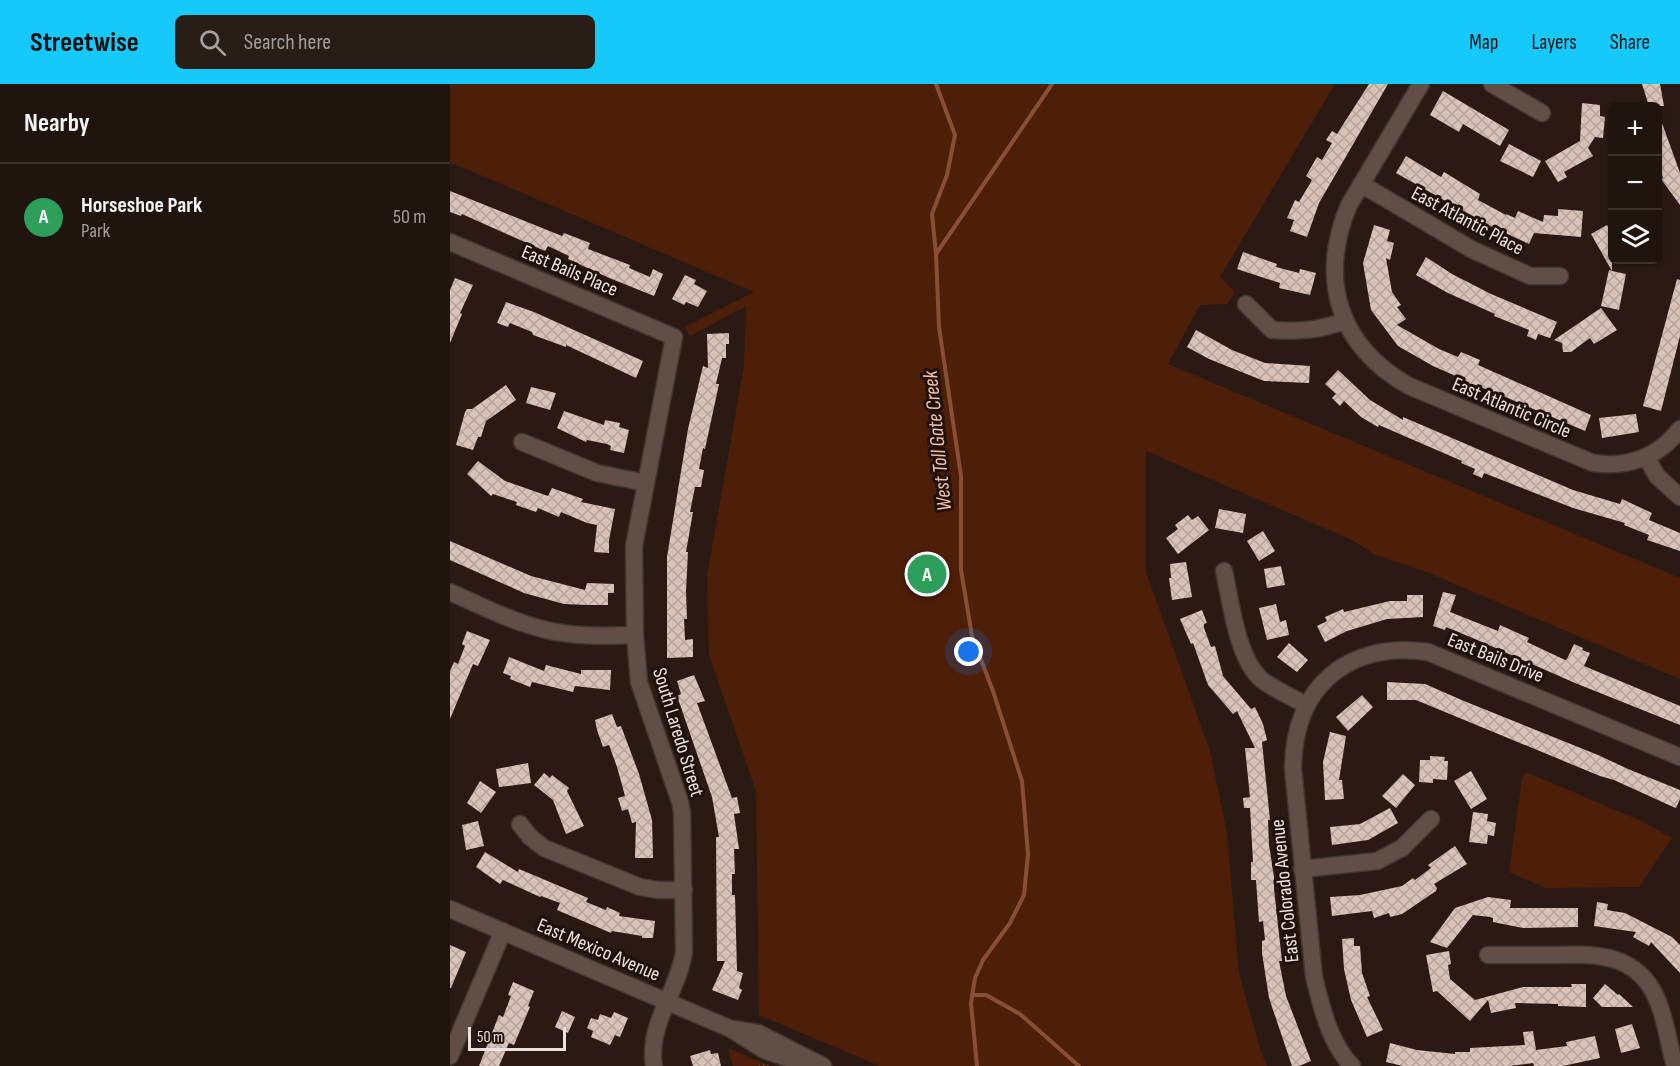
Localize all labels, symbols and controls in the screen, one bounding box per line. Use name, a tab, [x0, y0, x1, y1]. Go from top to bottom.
search box	[175, 15, 595, 69]
text: Streetwise	[30, 26, 139, 59]
icon: search	[196, 26, 229, 59]
text: Search here	[244, 29, 331, 56]
text: Map	[1469, 30, 1498, 55]
text: Layers	[1531, 30, 1577, 55]
text: Share	[1610, 30, 1650, 55]
map controls	[1608, 102, 1662, 264]
button: +	[1608, 102, 1662, 156]
text: Nearby	[24, 108, 90, 139]
button: −	[1608, 156, 1662, 210]
street label: East Atlantic Place	[1407, 181, 1528, 261]
text: Horseshoe Park	[81, 192, 202, 219]
text: A	[39, 205, 48, 229]
text: 50 m	[393, 205, 426, 229]
button: layers	[1608, 210, 1662, 264]
text: Park	[81, 219, 110, 243]
street label: East Bails Place	[518, 240, 621, 302]
water label: West Toll Gate Creek	[918, 368, 957, 512]
street label: East Atlantic Circle	[1449, 372, 1575, 444]
pin: A	[908, 552, 946, 596]
street label: East Bails Drive	[1444, 628, 1547, 688]
your location	[954, 637, 983, 666]
street label: South Laredo Street	[647, 665, 709, 800]
street label: East Colorado Avenue	[1266, 818, 1304, 964]
street label: East Mexico Avenue	[533, 913, 664, 987]
scale bar	[468, 1024, 566, 1052]
text: 50 m	[477, 1028, 503, 1047]

